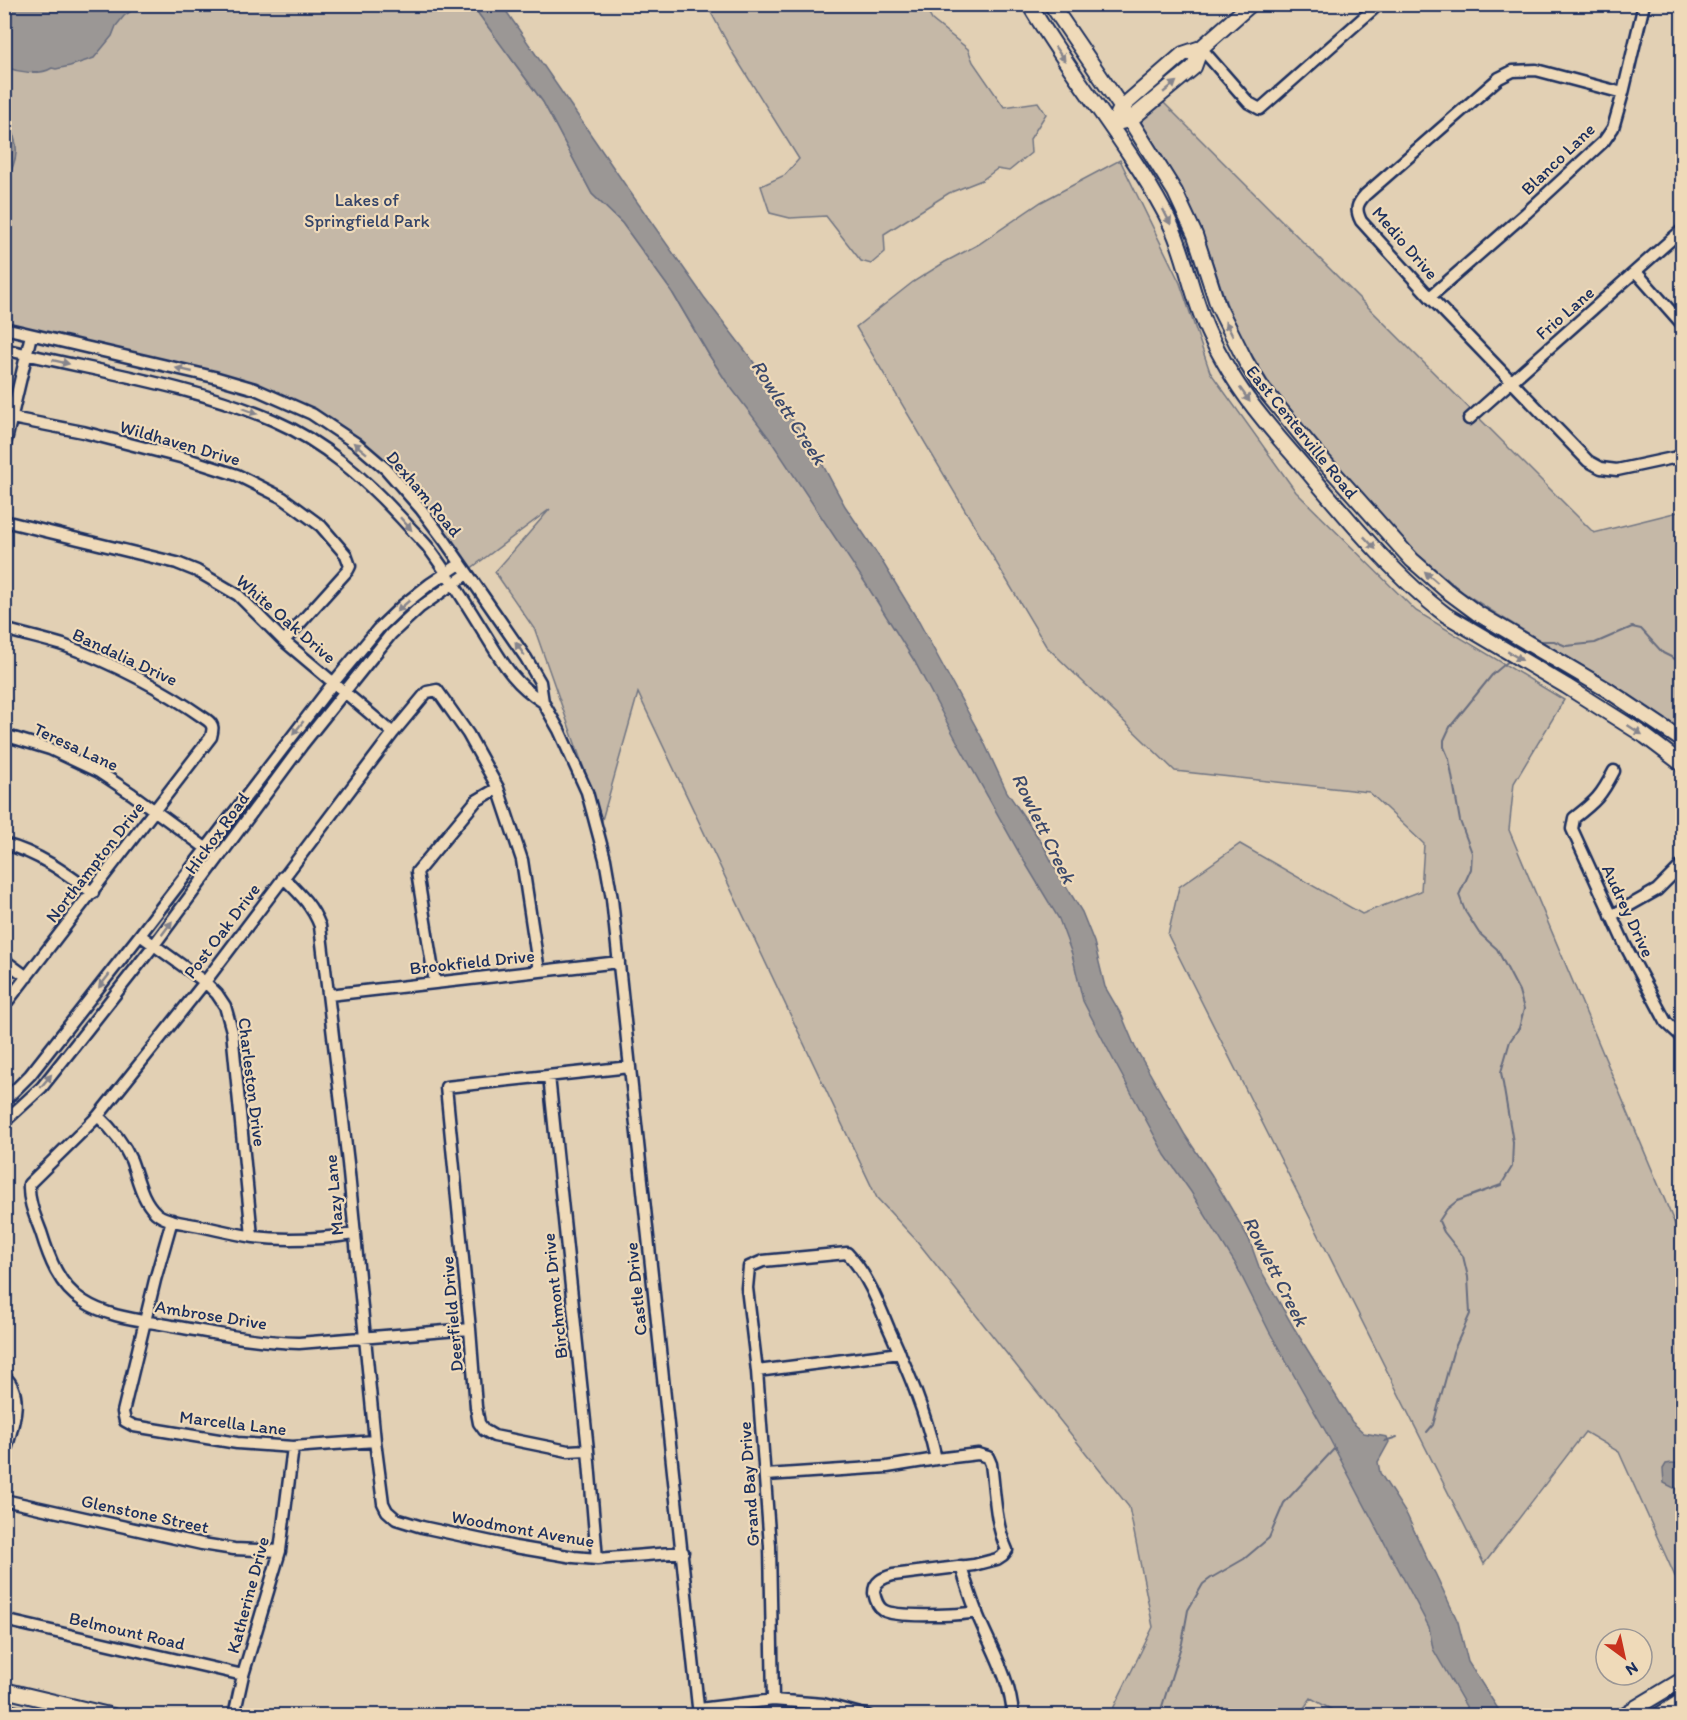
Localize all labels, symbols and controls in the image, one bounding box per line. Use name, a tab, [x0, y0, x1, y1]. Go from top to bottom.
one-way arrow	[1054, 45, 1066, 61]
one-way arrow	[1162, 81, 1177, 94]
street label: Blanco Lane	[1516, 118, 1600, 200]
park label: Lakes of Springfield Park	[304, 189, 430, 232]
street label: Medio Drive	[1367, 202, 1443, 284]
one-way arrow	[1162, 208, 1172, 225]
street label: Frio Lane	[1531, 282, 1599, 344]
one-way arrow	[1224, 321, 1234, 338]
water label: Rowlett Creek	[746, 355, 833, 470]
one-way arrow	[52, 358, 71, 368]
street label: East Centerville Road	[1241, 361, 1363, 503]
one-way arrow	[174, 365, 193, 375]
one-way arrow	[1239, 386, 1251, 402]
one-way arrow	[241, 407, 259, 417]
street label: Wildhaven Drive	[117, 415, 243, 471]
one-way arrow	[353, 442, 368, 454]
street label: Dexham Road	[382, 446, 467, 542]
one-way arrow	[399, 516, 412, 531]
one-way arrow	[1363, 536, 1377, 550]
street label: White Oak Drive	[231, 570, 341, 668]
one-way arrow	[1424, 571, 1439, 584]
one-way arrow	[396, 599, 411, 612]
street label: Bandalia Drive	[69, 623, 181, 691]
one-way arrow	[515, 641, 526, 657]
one-way arrow	[1507, 651, 1524, 661]
street label: Teresa Lane	[30, 718, 122, 776]
one-way arrow	[292, 720, 304, 736]
one-way arrow	[1627, 724, 1643, 735]
water label: Rowlett Creek	[1007, 769, 1082, 889]
street label: Hickox Road	[180, 788, 254, 878]
street label: Northampton Drive	[41, 797, 149, 927]
street label: Audrey Drive	[1597, 861, 1659, 961]
street label: Post Oak Drive	[179, 879, 265, 983]
one-way arrow	[160, 920, 173, 936]
street label: Brookfield Drive	[408, 944, 536, 980]
one-way arrow	[98, 973, 110, 988]
street label: Charleston Drive	[233, 1016, 271, 1148]
one-way arrow	[39, 1074, 52, 1089]
street label: Mazy Lane	[320, 1154, 348, 1236]
water label: Rowlett Creek	[1238, 1212, 1315, 1331]
street label: Birchmont Drive	[537, 1232, 573, 1360]
street label: Castle Drive	[620, 1241, 652, 1337]
street label: Deerfield Drive	[436, 1255, 468, 1373]
street label: Ambrose Drive	[153, 1295, 269, 1335]
street label: Marcella Lane	[178, 1406, 288, 1440]
street label: Grand Bay Drive	[734, 1421, 764, 1547]
street label: Glenstone Street	[79, 1490, 211, 1538]
street label: Woodmont Avenue	[450, 1506, 596, 1552]
street label: Katherine Drive	[222, 1534, 274, 1656]
street label: Belmount Road	[67, 1607, 188, 1655]
north arrow	[1594, 1627, 1654, 1687]
text: N	[1622, 1658, 1642, 1680]

